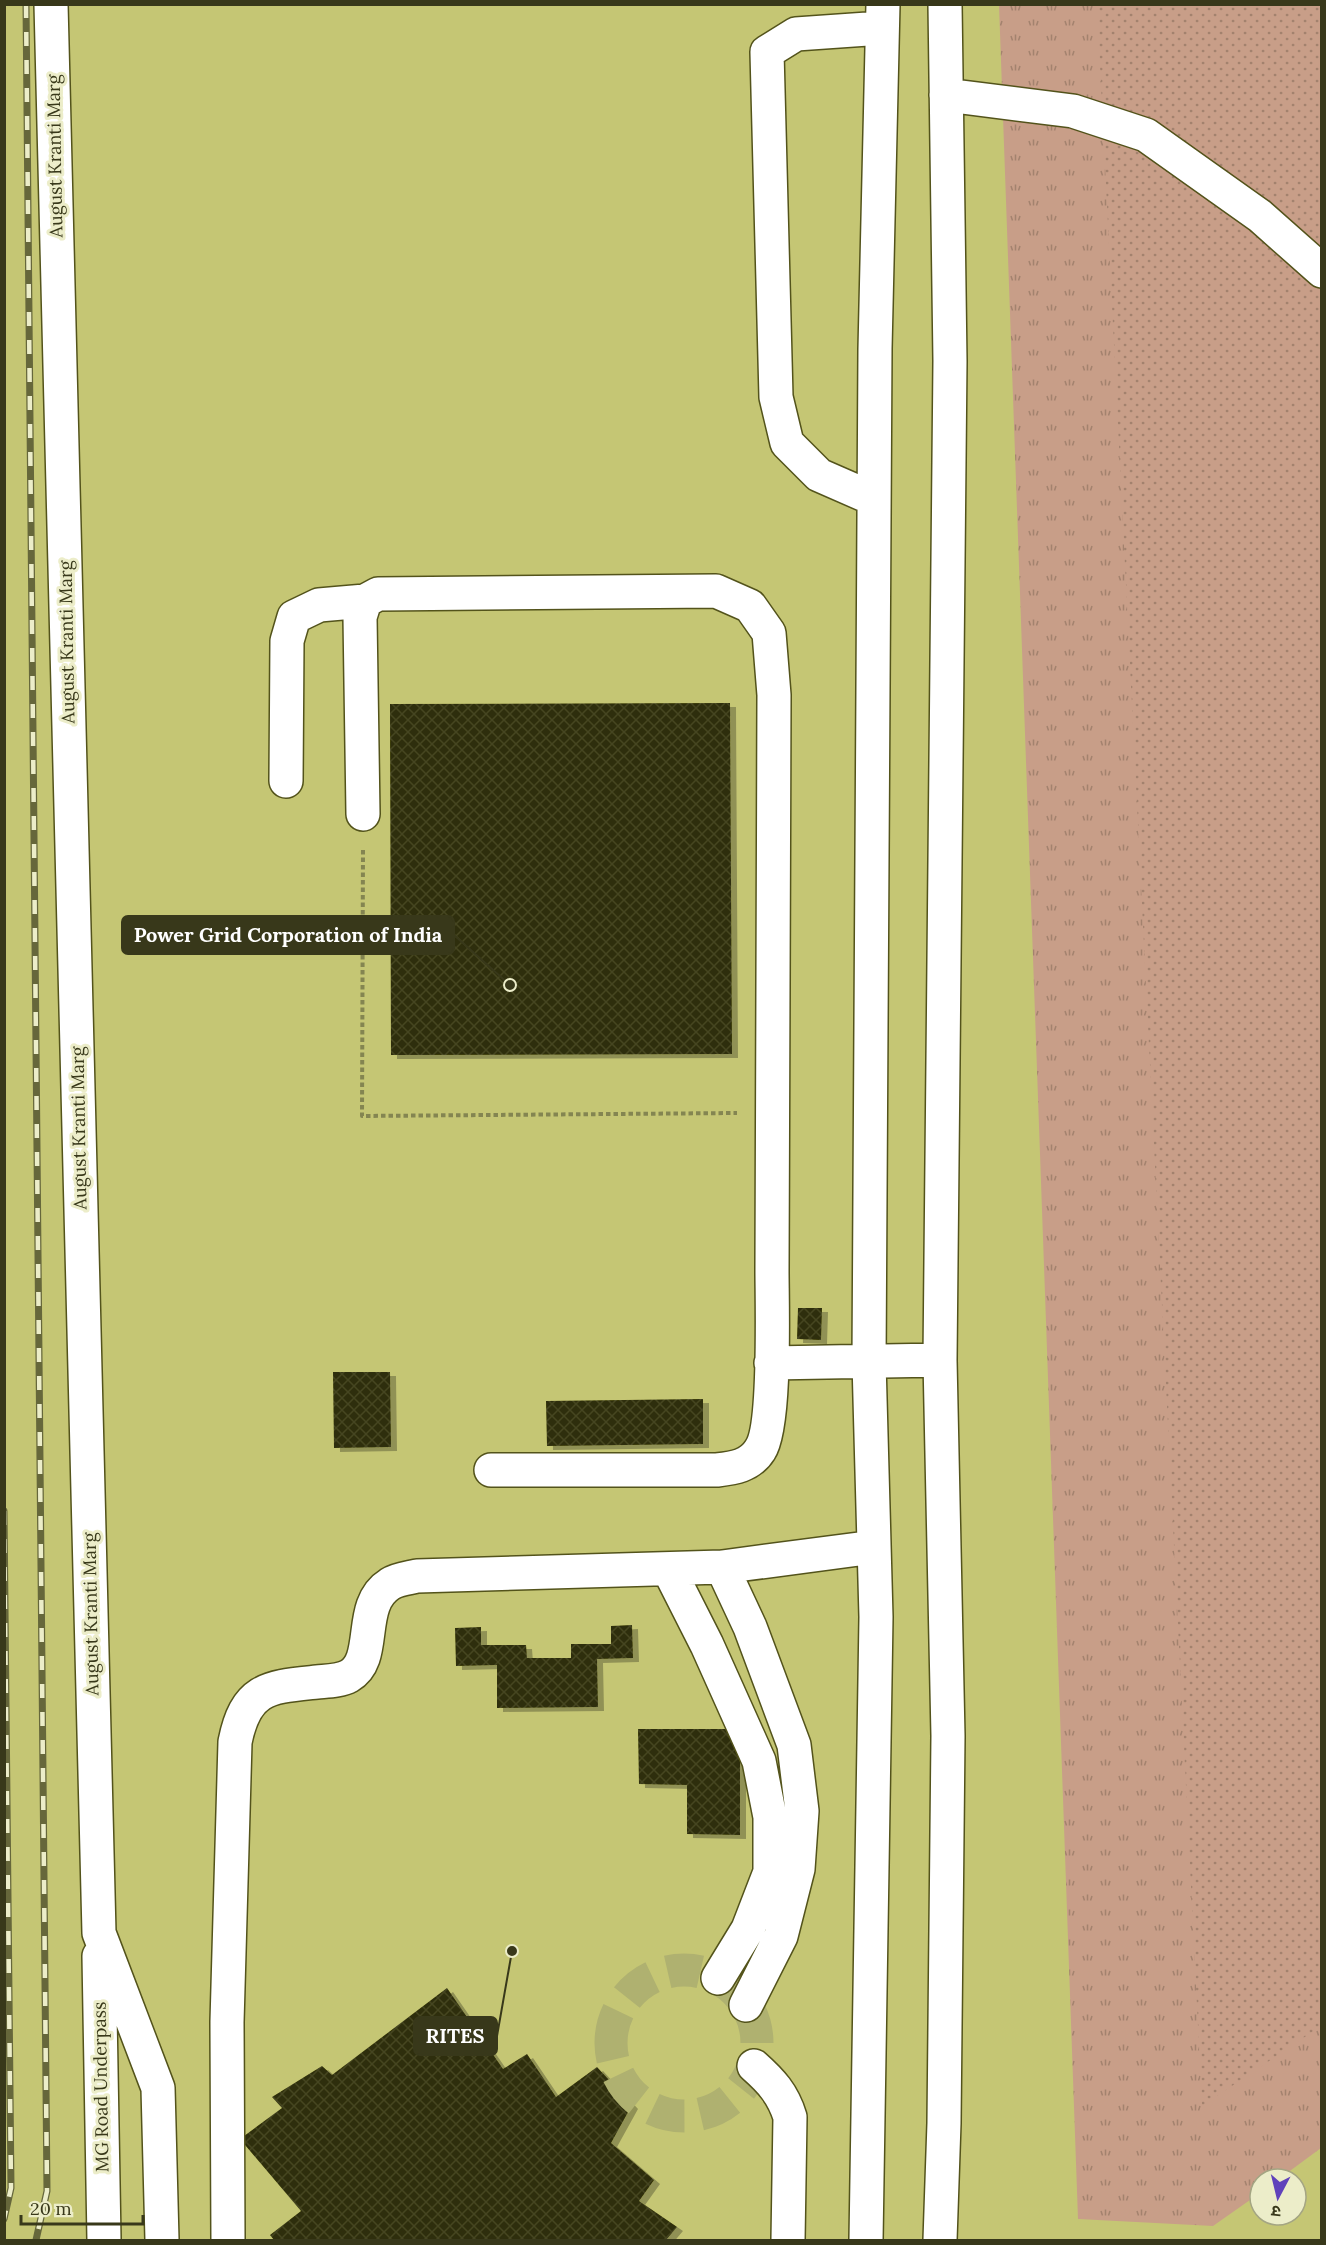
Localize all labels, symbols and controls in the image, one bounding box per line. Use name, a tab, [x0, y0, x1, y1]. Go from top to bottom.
street label: August Kranti Marg	[42, 73, 67, 239]
street label: August Kranti Marg	[54, 559, 79, 725]
callout: Power Grid Corporation of India	[122, 916, 454, 954]
text: Power Grid Corporation of India	[134, 922, 443, 947]
street label: August Kranti Marg	[66, 1045, 91, 1211]
street label: August Kranti Marg	[78, 1531, 103, 1697]
street label: MG Road Underpass	[88, 2001, 113, 2173]
callout: RITES	[414, 2017, 497, 2055]
text: RITES	[426, 2023, 484, 2048]
north arrow	[1248, 2167, 1308, 2227]
scale bar	[21, 2188, 142, 2226]
text: 20 m	[30, 2197, 72, 2220]
text: उ	[1270, 2201, 1282, 2222]

